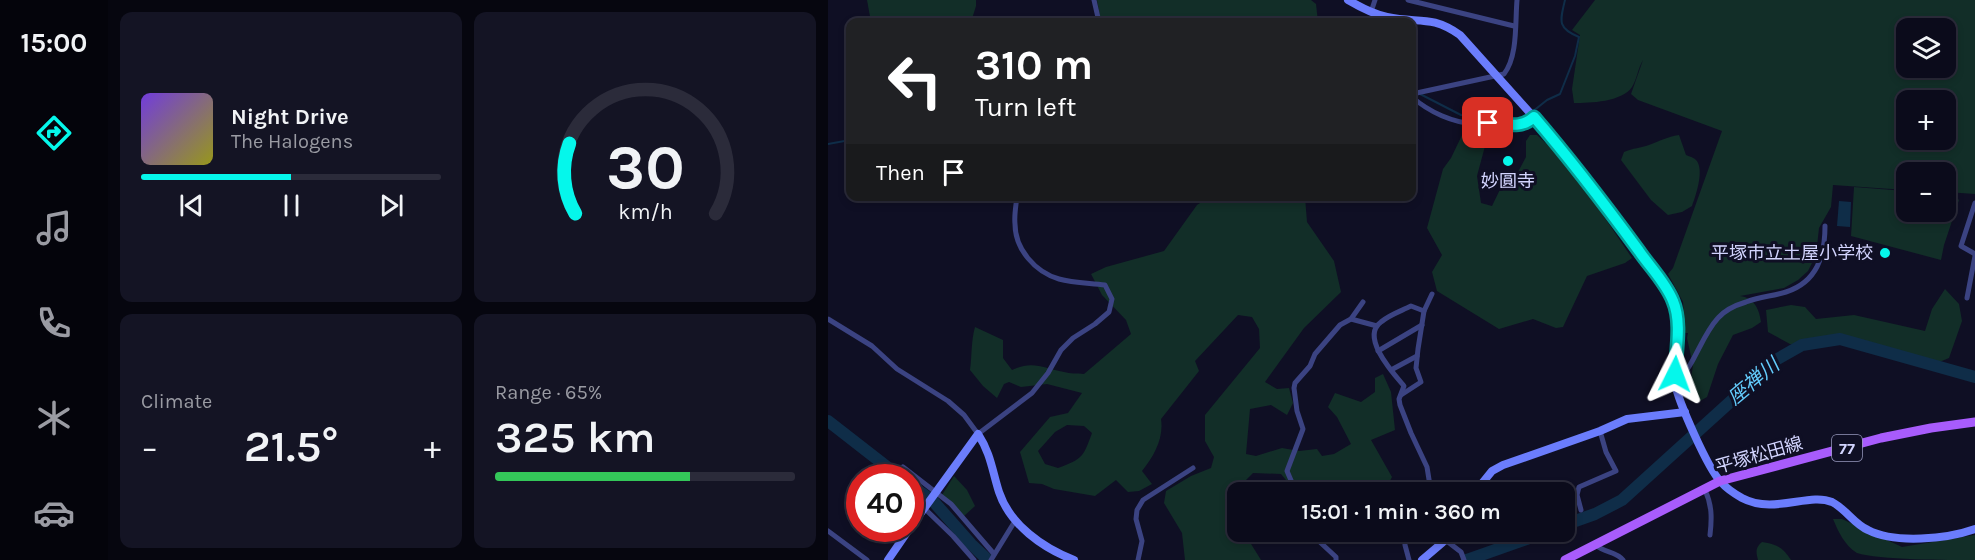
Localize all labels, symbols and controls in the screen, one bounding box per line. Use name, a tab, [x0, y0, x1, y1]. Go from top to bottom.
map controls	[1896, 18, 1956, 222]
button: layers	[1896, 18, 1956, 78]
text: 15:00	[21, 27, 87, 59]
text: 310 m	[975, 40, 1093, 90]
icon: left	[876, 42, 954, 120]
button: +	[1896, 90, 1956, 150]
text: Turn left	[975, 91, 1076, 123]
pin	[1462, 97, 1513, 148]
text: Night Drive	[231, 104, 349, 130]
icon: arrive	[1471, 106, 1504, 139]
icon: directions	[33, 112, 75, 154]
text: The Halogens	[231, 130, 353, 153]
text: 30	[606, 131, 684, 204]
marker: 妙圓寺	[1501, 154, 1515, 168]
icon: arrive	[937, 156, 970, 189]
text: Then	[876, 160, 925, 186]
button: −	[1896, 162, 1956, 222]
place label: 妙圓寺	[1481, 170, 1535, 192]
icon: previous	[175, 189, 208, 222]
icon: pause	[275, 189, 308, 222]
icon: next	[375, 189, 408, 222]
text: km/h	[618, 200, 672, 225]
icon: music	[33, 207, 75, 249]
place label: 平塚市立土屋小学校	[1711, 242, 1873, 264]
marker: 平塚市立土屋小学校	[1878, 246, 1892, 260]
icon: phone	[33, 302, 75, 344]
position arrow	[1643, 342, 1707, 406]
water label: 座禅川	[1723, 352, 1785, 409]
text: Range · 65%	[495, 381, 602, 404]
text: Climate	[141, 390, 212, 413]
icon: climate	[33, 397, 75, 439]
text: 325 km	[495, 411, 656, 463]
text: 21.5°	[244, 420, 338, 472]
text: −	[141, 428, 158, 466]
text: +	[424, 428, 441, 466]
street label: 平塚松田線	[1713, 432, 1805, 478]
road number: 77	[1832, 435, 1862, 461]
speed limit sign: 40	[846, 464, 924, 542]
icon: car	[33, 492, 75, 534]
text: 15:01 · 1 min · 360 m	[1301, 499, 1501, 525]

